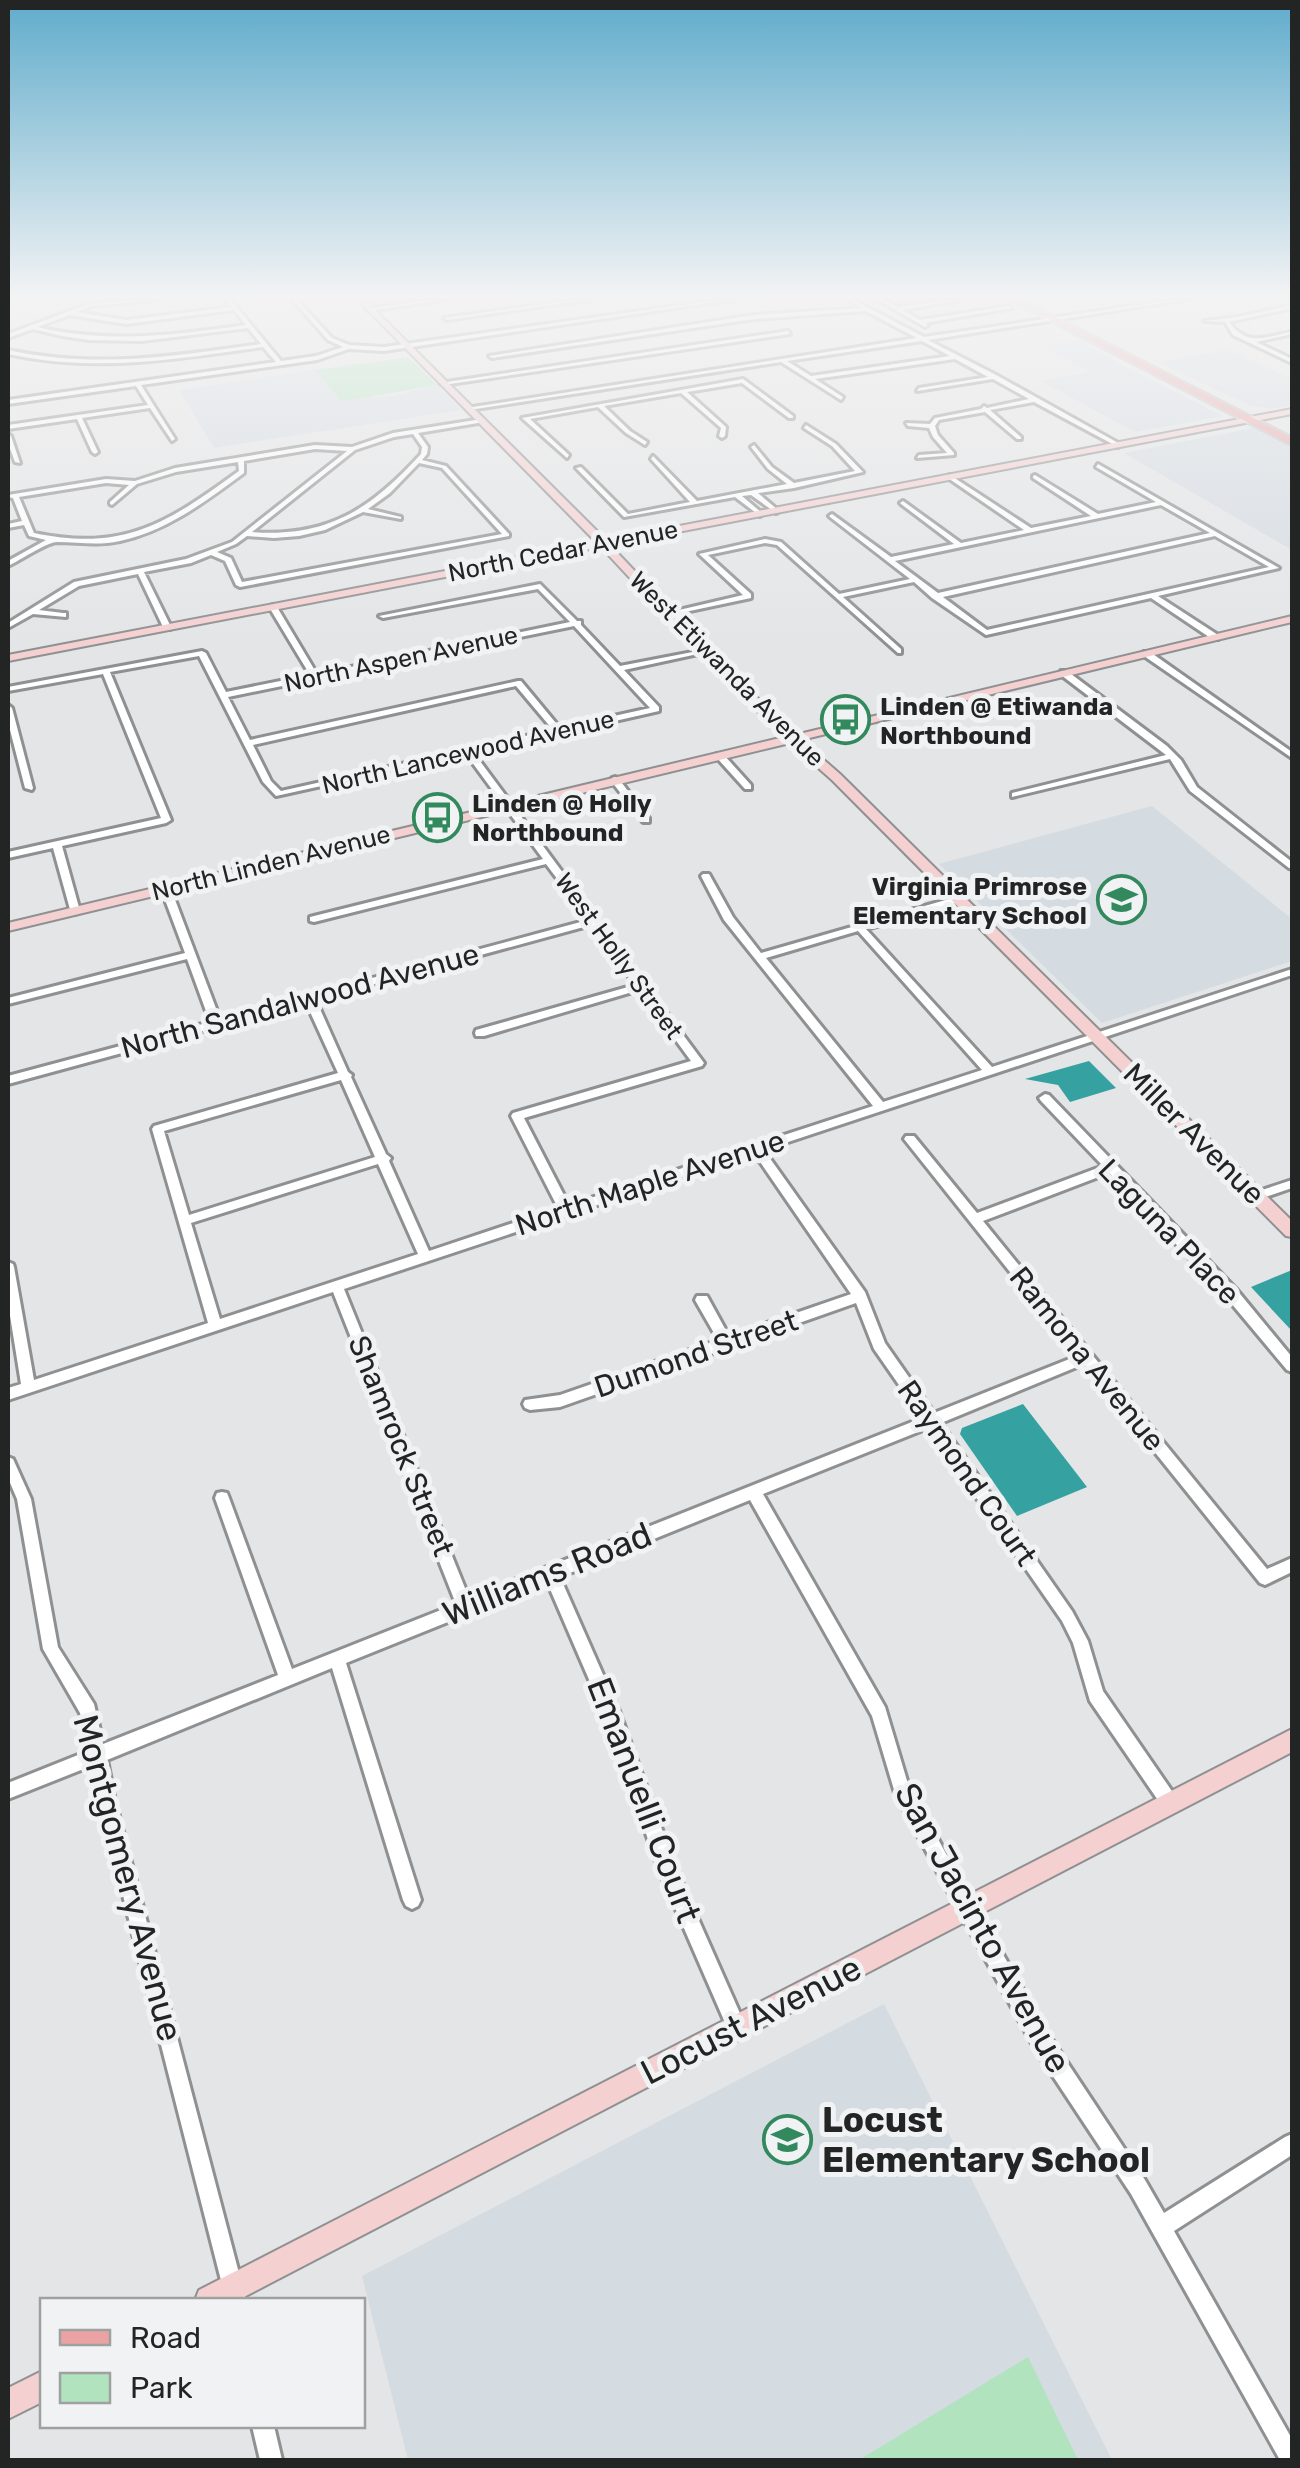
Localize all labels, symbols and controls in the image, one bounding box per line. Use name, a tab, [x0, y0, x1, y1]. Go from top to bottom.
street label: North Cedar Avenue	[446, 514, 680, 588]
street label: West Etiwanda Avenue	[624, 566, 830, 772]
street label: North Aspen Avenue	[281, 620, 521, 698]
place label: Linden @ Etiwanda Northbound	[880, 692, 1113, 750]
bus stop icon: Linden @ Etiwanda Northbound	[819, 694, 871, 746]
street label: North Lancewood Avenue	[319, 704, 617, 800]
place label: Linden @ Holly Northbound	[472, 789, 652, 847]
bus stop icon: Linden @ Holly Northbound	[411, 791, 463, 843]
street label: North Linden Avenue	[149, 819, 393, 907]
street label: West Holly Street	[549, 867, 689, 1045]
place label: Virginia Primrose Elementary School	[853, 872, 1087, 930]
school or university icon: Virginia Primrose Elementary School	[1096, 874, 1148, 926]
street label: North Sandalwood Avenue	[117, 936, 483, 1066]
street label: Miller Avenue	[1116, 1056, 1272, 1212]
street label: North Maple Avenue	[511, 1122, 789, 1244]
street label: Laguna Place	[1091, 1152, 1247, 1312]
street label: Ramona Avenue	[1002, 1260, 1172, 1458]
street label: Dumond Street	[590, 1302, 803, 1406]
street label: Shamrock Street	[340, 1331, 462, 1562]
street label: Raymond Court	[890, 1373, 1044, 1573]
street label: Williams Road	[436, 1513, 658, 1635]
street label: Emanuelli Court	[578, 1672, 710, 1928]
street label: Montgomery Avenue	[64, 1710, 192, 2046]
street label: San Jacinto Avenue	[886, 1776, 1080, 2080]
street label: Locust Avenue	[634, 1946, 868, 2094]
place label: Locust Elementary School	[822, 2099, 1150, 2181]
school or university icon: Locust Elementary School	[761, 2114, 813, 2166]
legend	[40, 2298, 365, 2428]
text: Road	[130, 2320, 201, 2356]
text: Park	[130, 2370, 193, 2406]

